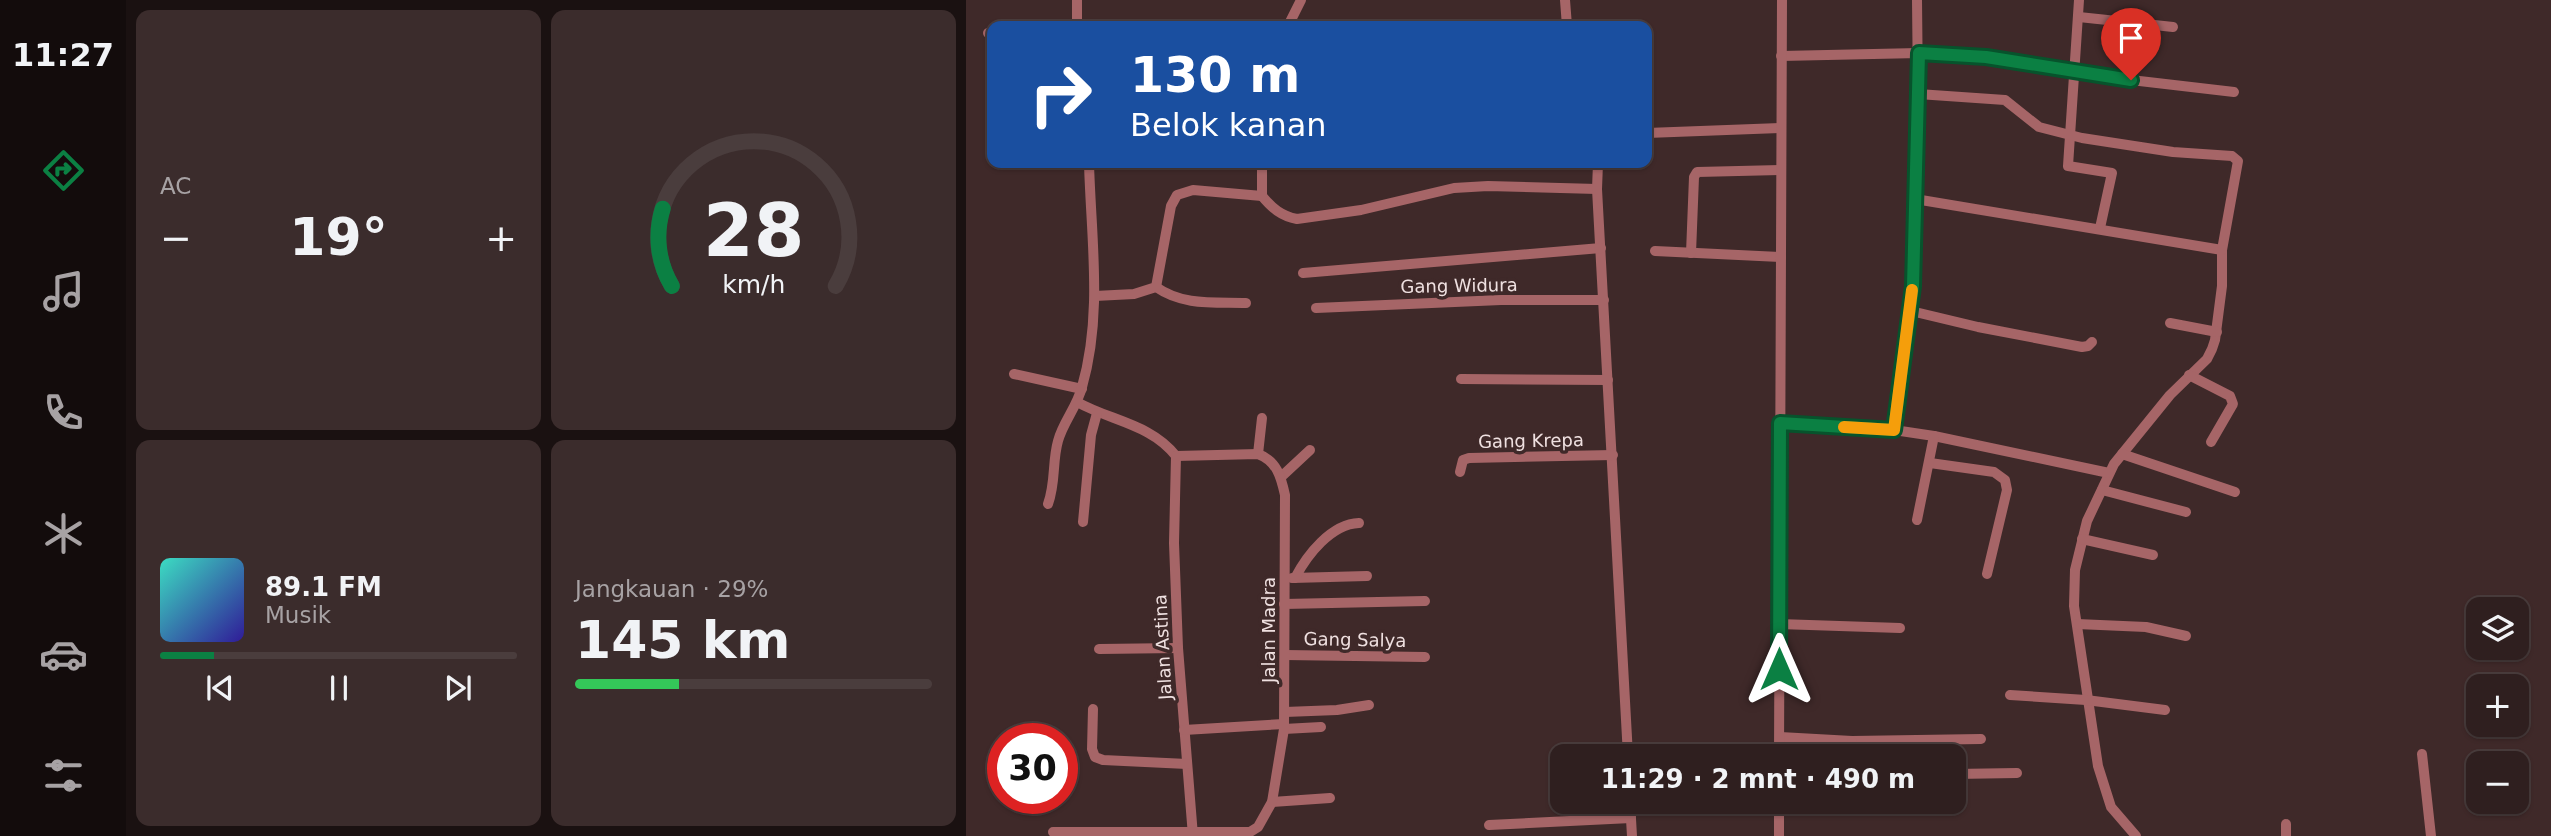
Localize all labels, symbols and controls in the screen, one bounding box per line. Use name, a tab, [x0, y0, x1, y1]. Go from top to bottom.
pin	[2101, 8, 2161, 80]
icon: arrive	[2112, 19, 2150, 57]
text: 11:27	[12, 36, 114, 74]
text: 130 m	[1130, 47, 1300, 104]
icon: right	[1015, 49, 1106, 140]
text: Belok kanan	[1130, 106, 1327, 144]
icon: directions	[39, 146, 88, 195]
text: AC	[160, 173, 191, 199]
text: 28	[703, 188, 804, 273]
text: 19°	[289, 207, 388, 267]
text: −	[160, 216, 192, 260]
text: +	[485, 216, 517, 260]
icon: music	[39, 267, 88, 316]
text: km/h	[722, 270, 785, 299]
street label: Gang Widura	[1400, 274, 1518, 297]
icon: phone	[39, 388, 88, 437]
street label: Gang Krepa	[1478, 429, 1584, 452]
icon: climate	[39, 509, 88, 558]
text: 89.1 FM	[265, 572, 382, 602]
text: Jangkauan · 29%	[575, 576, 768, 602]
street label: Jalan Madra	[1258, 577, 1279, 684]
street label: Jalan Astina	[1149, 594, 1176, 701]
map controls	[2466, 597, 2529, 814]
button: layers	[2466, 597, 2529, 660]
text: Musik	[265, 602, 331, 628]
text: 145 km	[575, 610, 790, 670]
street label: Gang Salya	[1303, 628, 1407, 651]
icon: car	[39, 630, 88, 679]
position arrow	[1742, 632, 1816, 706]
icon: previous	[201, 669, 239, 707]
icon: pause	[320, 669, 358, 707]
icon: next	[439, 669, 477, 707]
button: +	[2466, 674, 2529, 737]
speed limit sign: 30	[987, 723, 1078, 814]
icon: filters	[39, 751, 88, 800]
button: −	[2466, 751, 2529, 814]
text: 11:29 · 2 mnt · 490 m	[1601, 764, 1915, 794]

